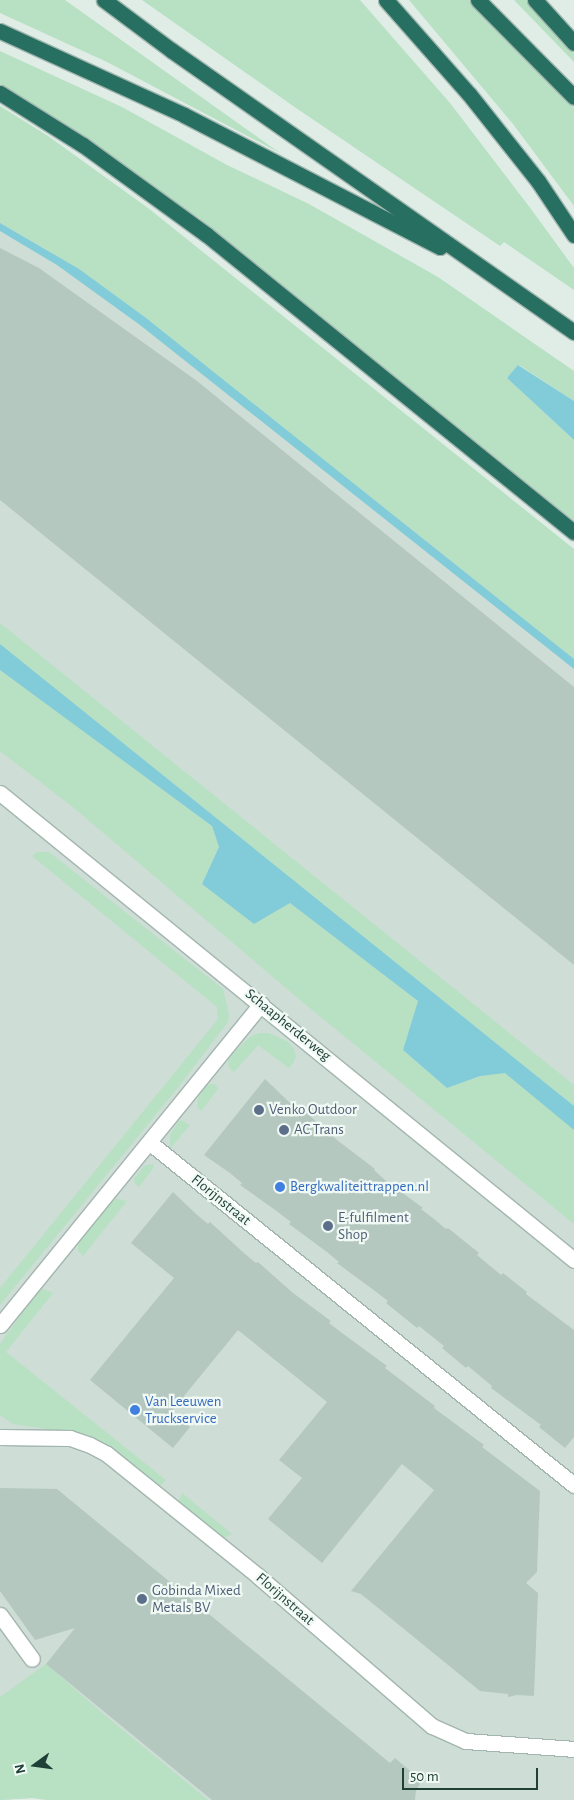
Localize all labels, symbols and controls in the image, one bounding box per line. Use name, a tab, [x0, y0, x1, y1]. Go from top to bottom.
street label: Schaapherderweg	[242, 985, 334, 1065]
place label: Venko Outdoor	[269, 1101, 357, 1119]
marker: Venko Outdoor	[253, 1104, 265, 1116]
place label: AC Trans	[294, 1121, 344, 1139]
marker: AC Trans	[278, 1124, 290, 1136]
street label: Florijnstraat	[188, 1171, 254, 1229]
place label: Bergkwaliteittrappen.nl	[290, 1178, 429, 1196]
marker: Bergkwaliteittrappen.nl	[274, 1181, 286, 1193]
place label: E-fulfilment Shop	[338, 1208, 409, 1243]
marker: E-fulfilment Shop	[322, 1220, 334, 1232]
place label: Van Leeuwen Truckservice	[145, 1392, 222, 1427]
marker: Van Leeuwen Truckservice	[129, 1404, 141, 1416]
street label: Florijnstraat	[252, 1569, 318, 1629]
place label: Gobinda Mixed Metals BV	[152, 1581, 241, 1616]
marker: Gobinda Mixed Metals BV	[136, 1593, 148, 1605]
north arrow	[10, 1740, 60, 1790]
scale bar	[404, 1758, 540, 1790]
text: N	[12, 1762, 28, 1775]
text: 50 m	[410, 1769, 439, 1784]

